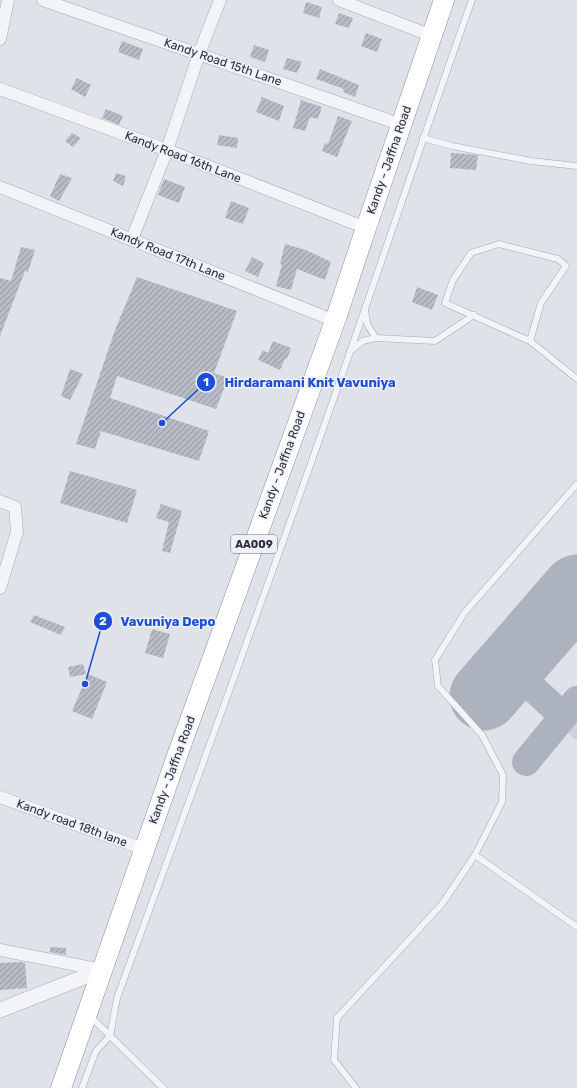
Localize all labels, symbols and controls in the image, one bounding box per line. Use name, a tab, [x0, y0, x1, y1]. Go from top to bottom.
street label: Kandy Road 15th Lane	[162, 35, 284, 89]
street label: Kandy - Jaffna Road	[364, 104, 414, 216]
street label: Kandy Road 16th Lane	[123, 128, 243, 186]
street label: Kandy Road 17th Lane	[109, 225, 228, 284]
callout: Hirdaramani Knit Vavuniya	[196, 369, 404, 394]
text: 1	[203, 375, 209, 389]
text: Hirdaramani Knit Vavuniya	[224, 375, 396, 390]
street label: Kandy - Jaffna Road	[256, 409, 308, 521]
road number: AA009	[231, 535, 277, 553]
callout: Vavuniya Depo	[93, 609, 224, 634]
text: 2	[99, 614, 107, 628]
text: Vavuniya Depo	[121, 614, 216, 629]
street label: Kandy - Jaffna Road	[146, 714, 198, 826]
street label: Kandy road 18th lane	[15, 796, 129, 850]

